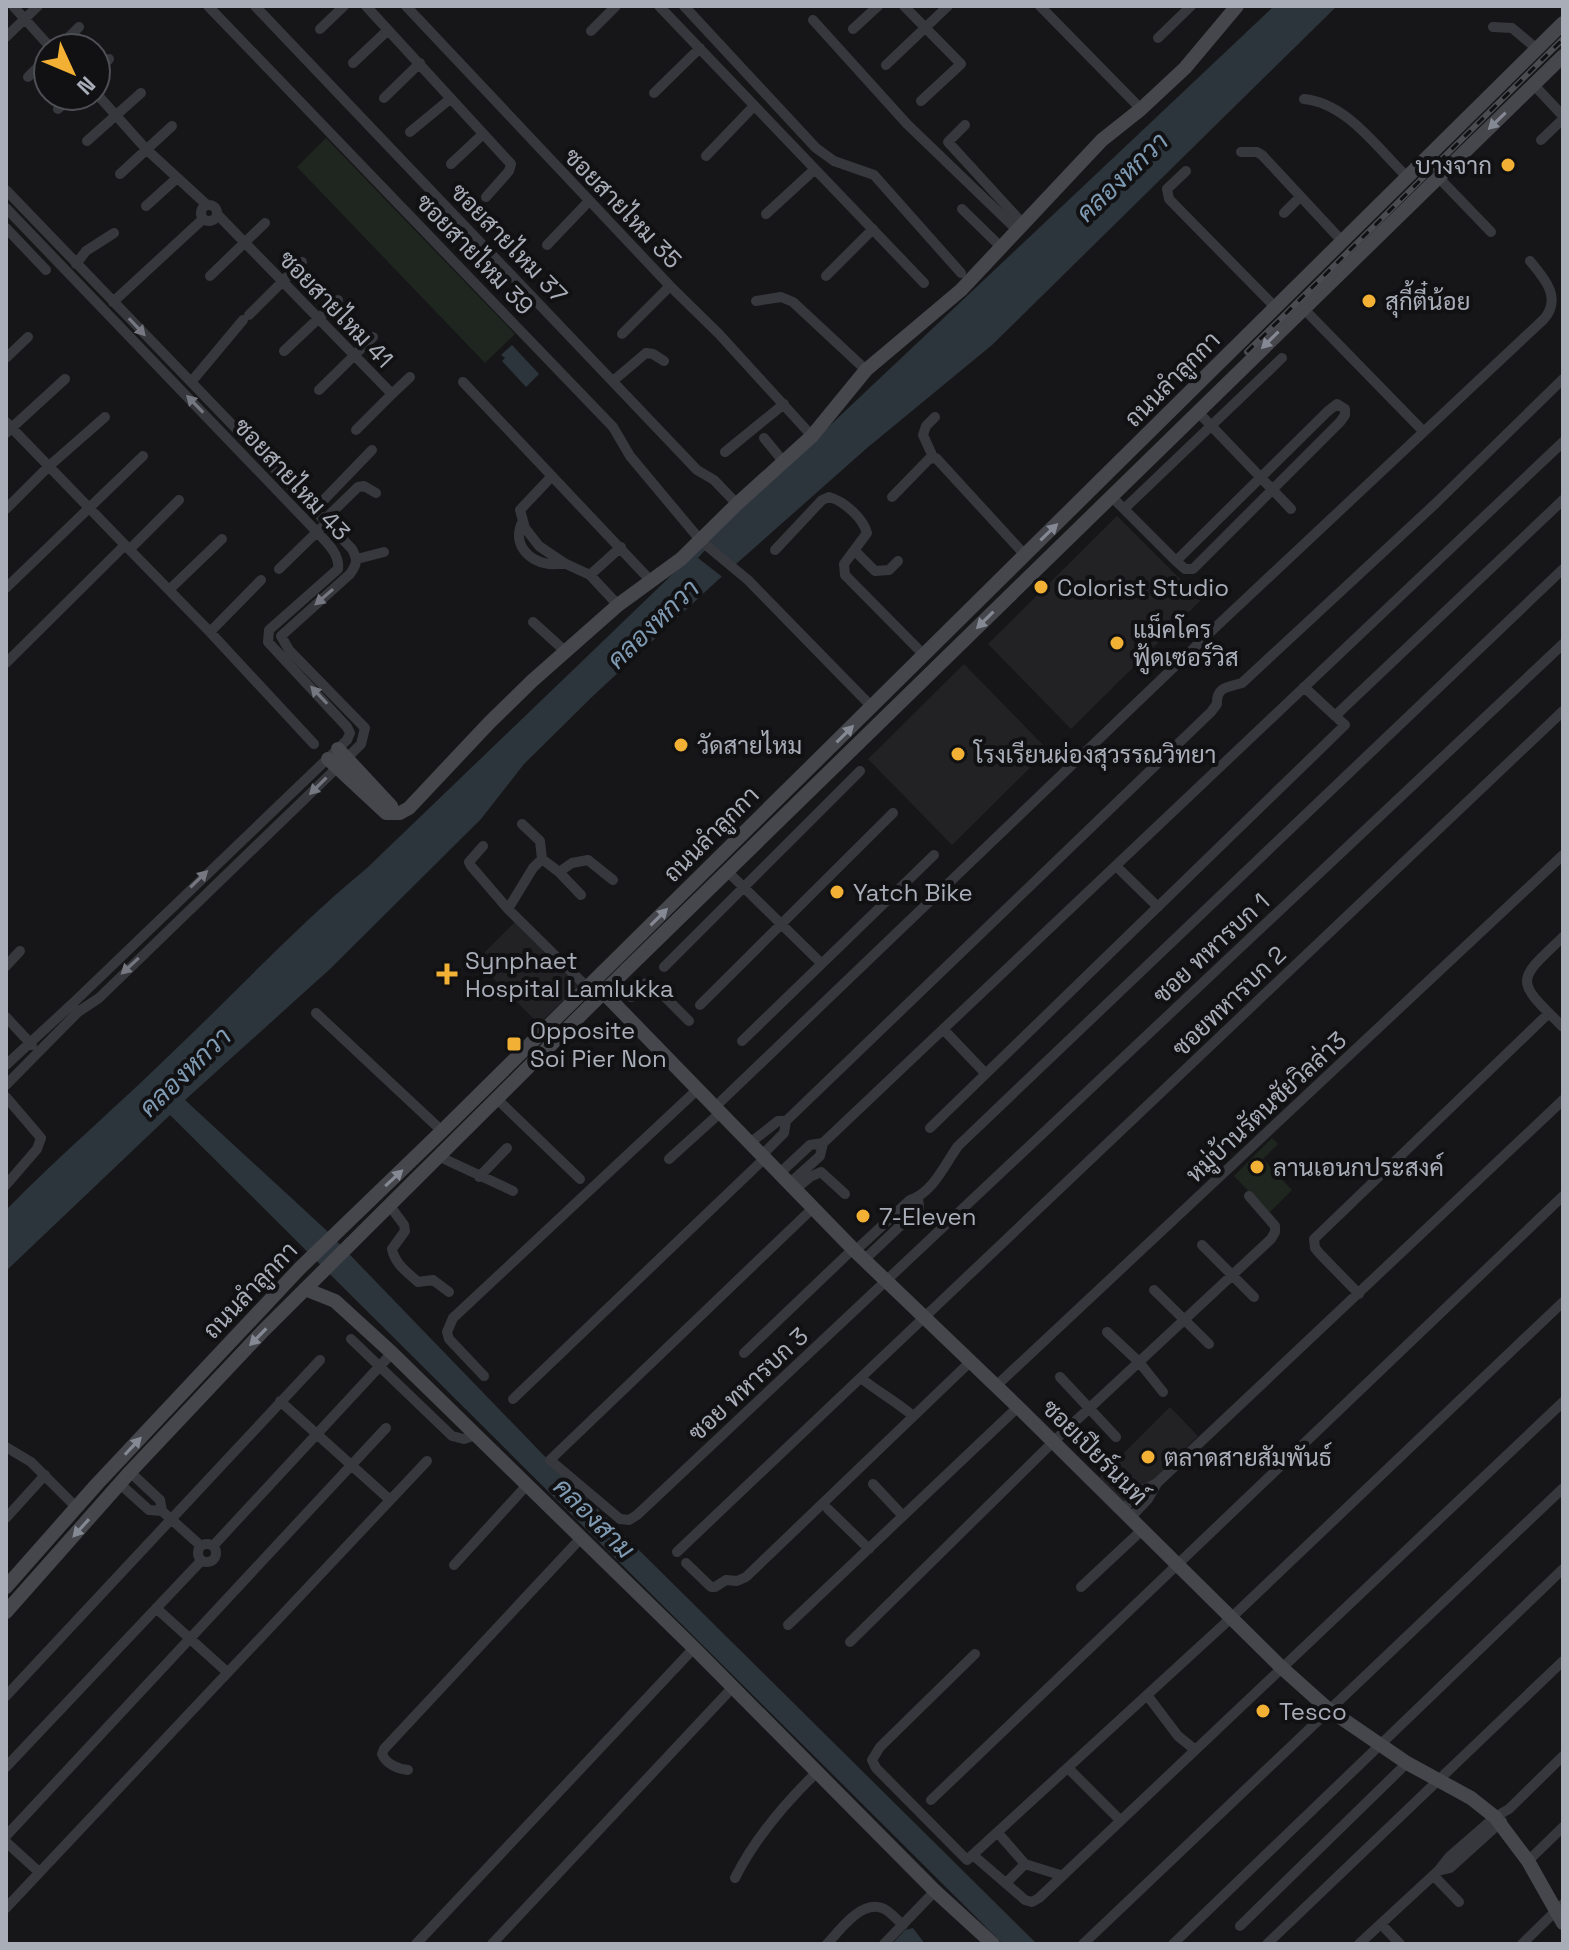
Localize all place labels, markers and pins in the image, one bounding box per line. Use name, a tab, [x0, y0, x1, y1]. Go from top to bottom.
place label: บางจาก	[1415, 150, 1492, 181]
marker: บางจาก	[1499, 156, 1517, 174]
place label: สุกี้ตี๋น้อย	[1385, 280, 1470, 318]
marker: สุกี้ตี๋น้อย	[1360, 292, 1378, 310]
place label: Colorist Studio	[1057, 572, 1229, 603]
marker: Colorist Studio	[1032, 578, 1050, 596]
place label: แม็คโคร ฟู้ดเซอร์วิส	[1133, 613, 1239, 675]
marker: แม็คโคร ฟู้ดเซอร์วิส	[1108, 634, 1126, 652]
place label: วัดสายไหม	[697, 730, 802, 761]
marker: วัดสายไหม	[672, 736, 690, 754]
place label: โรงเรียนผ่องสุวรรณวิทยา	[972, 739, 1216, 771]
marker: โรงเรียนผ่องสุวรรณวิทยา	[949, 745, 967, 763]
place label: Yatch Bike	[853, 877, 973, 908]
marker: Yatch Bike	[828, 883, 846, 901]
place label: Synphaet Hospital Lamlukka	[465, 945, 674, 1004]
marker: Synphaet Hospital Lamlukka	[436, 963, 458, 985]
place label: Opposite Soi Pier Non	[530, 1015, 667, 1074]
marker: Opposite Soi Pier Non	[505, 1035, 523, 1053]
place label: ลานเอนกประสงค์	[1273, 1152, 1444, 1183]
marker: ลานเอนกประสงค์	[1248, 1158, 1266, 1176]
place label: 7-Eleven	[879, 1201, 977, 1232]
marker: 7-Eleven	[854, 1207, 872, 1225]
place label: ตลาดสายสัมพันธ์	[1164, 1442, 1332, 1473]
marker: ตลาดสายสัมพันธ์	[1139, 1448, 1157, 1466]
place label: Tesco	[1279, 1696, 1347, 1727]
marker: Tesco	[1254, 1702, 1272, 1720]

